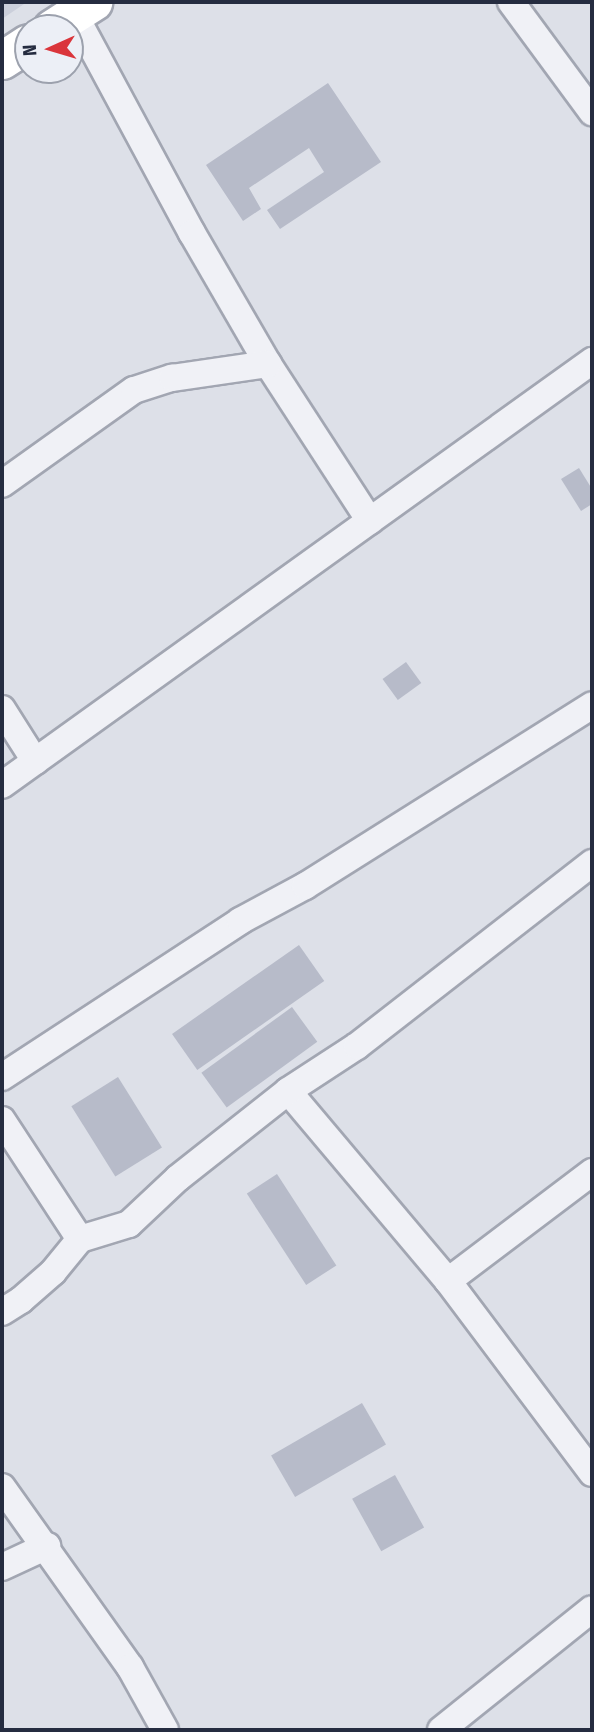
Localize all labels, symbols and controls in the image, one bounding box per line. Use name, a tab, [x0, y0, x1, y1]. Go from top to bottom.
north arrow	[14, 14, 84, 84]
text: N	[18, 44, 41, 57]

